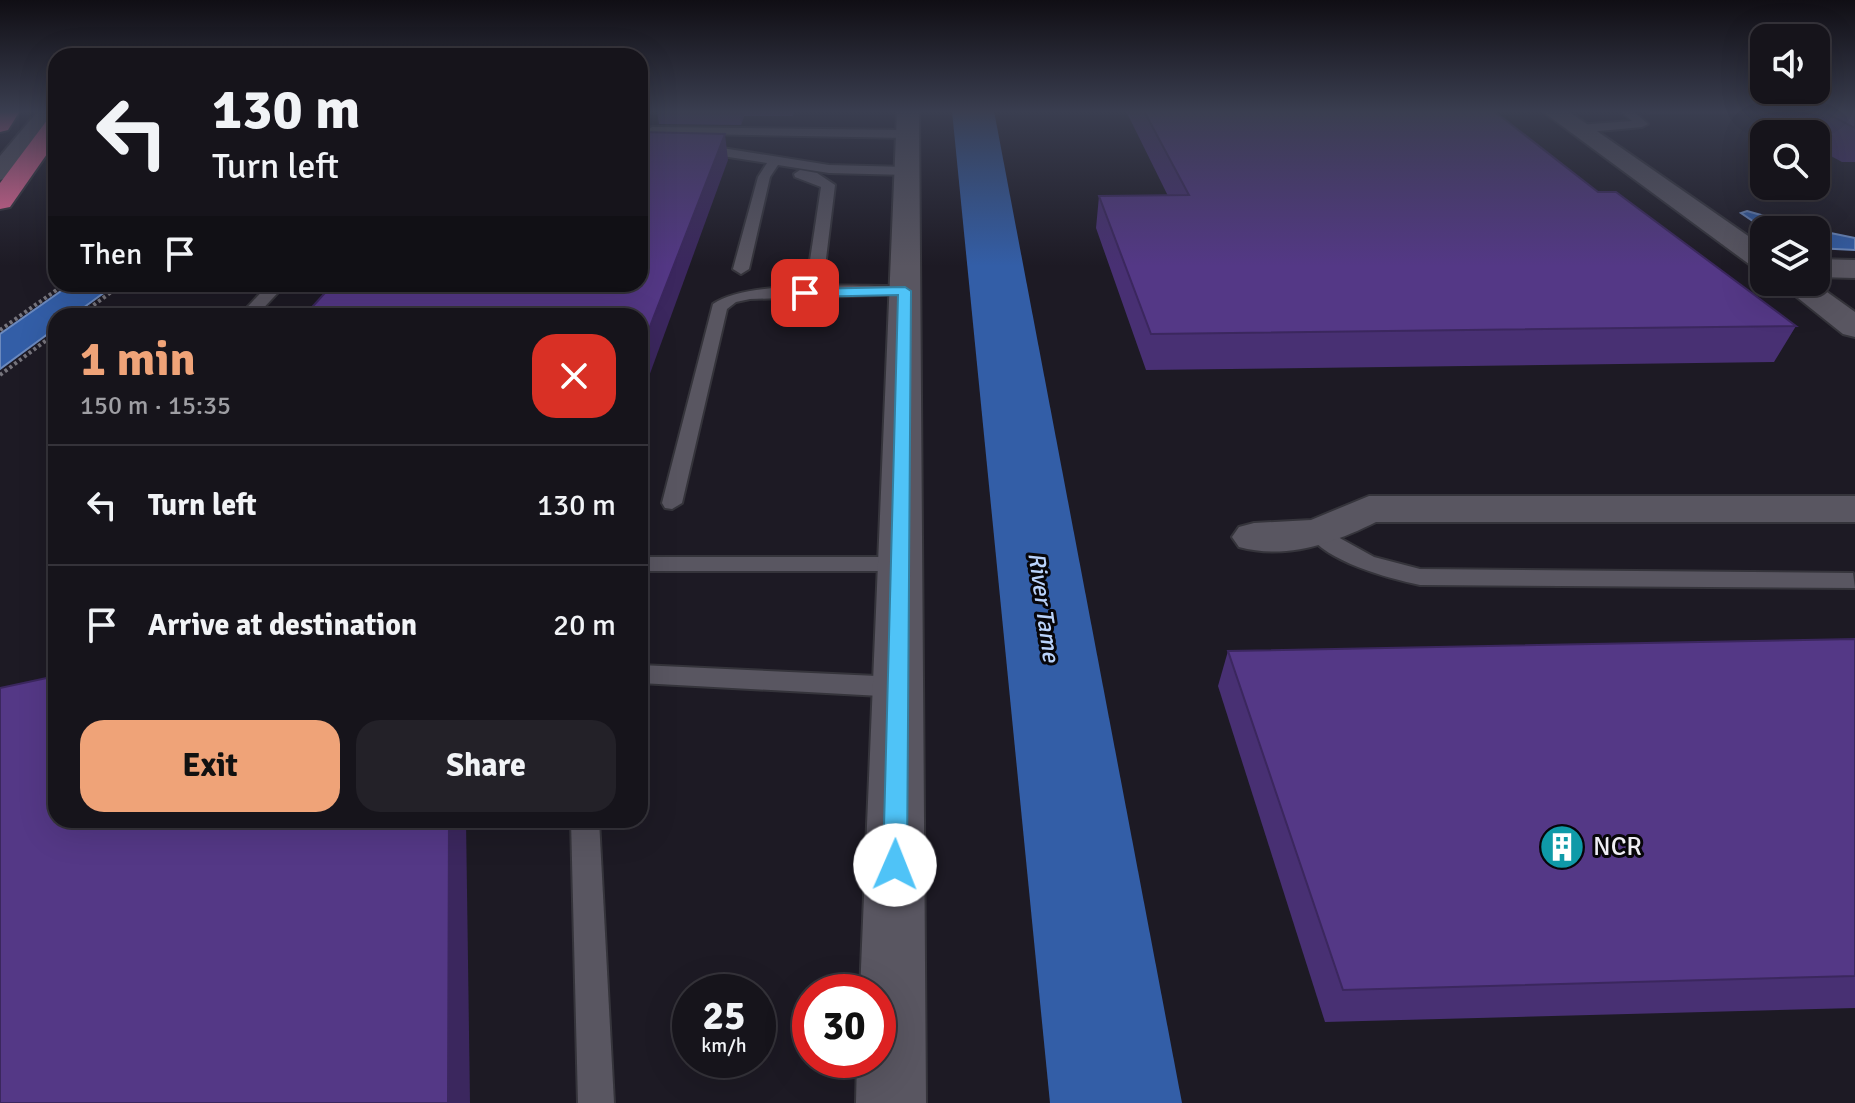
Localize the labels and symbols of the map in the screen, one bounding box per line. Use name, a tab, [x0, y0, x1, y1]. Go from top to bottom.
pin	[771, 259, 839, 327]
water label: River Tame	[1021, 550, 1067, 665]
position arrow	[853, 823, 937, 907]
building icon: NCR	[1538, 823, 1586, 871]
place label: NCR	[1593, 831, 1642, 863]
speed limit sign: 30	[792, 974, 896, 1078]

